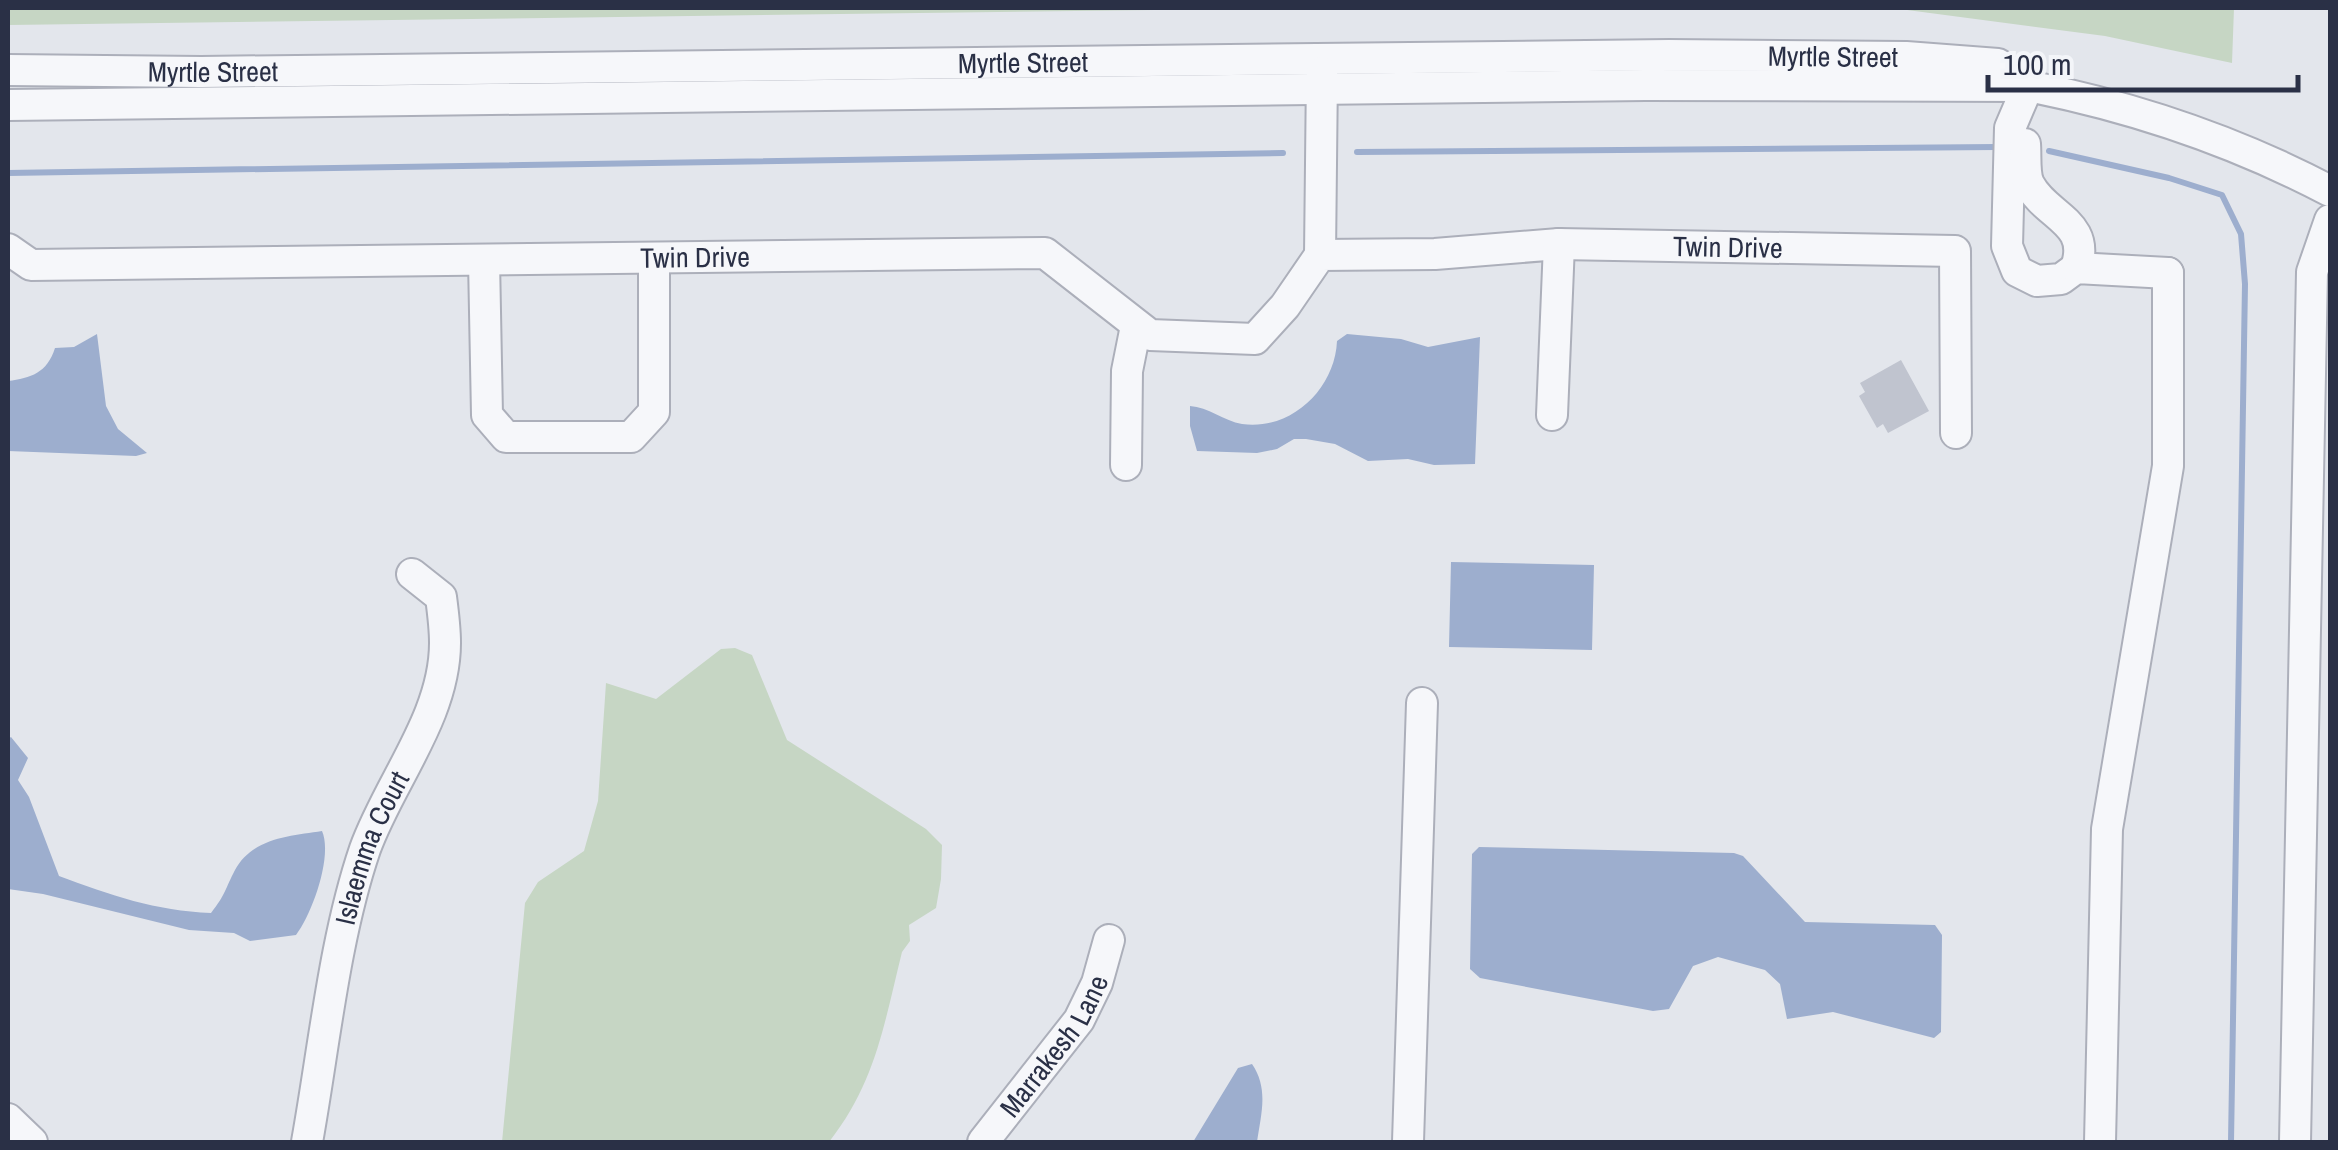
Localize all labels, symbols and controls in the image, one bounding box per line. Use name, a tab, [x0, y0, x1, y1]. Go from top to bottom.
scale bar	[1988, 30, 2298, 92]
street label: Myrtle Street	[1768, 37, 1898, 76]
street label: Myrtle Street	[958, 43, 1088, 82]
text: 100 m	[2003, 44, 2071, 84]
street label: Myrtle Street	[148, 52, 278, 91]
street label: Twin Drive	[1672, 227, 1783, 267]
street label: Twin Drive	[640, 237, 750, 277]
street label: Islaemma Court	[326, 764, 418, 928]
street label: Marrakesh Lane	[991, 972, 1117, 1125]

